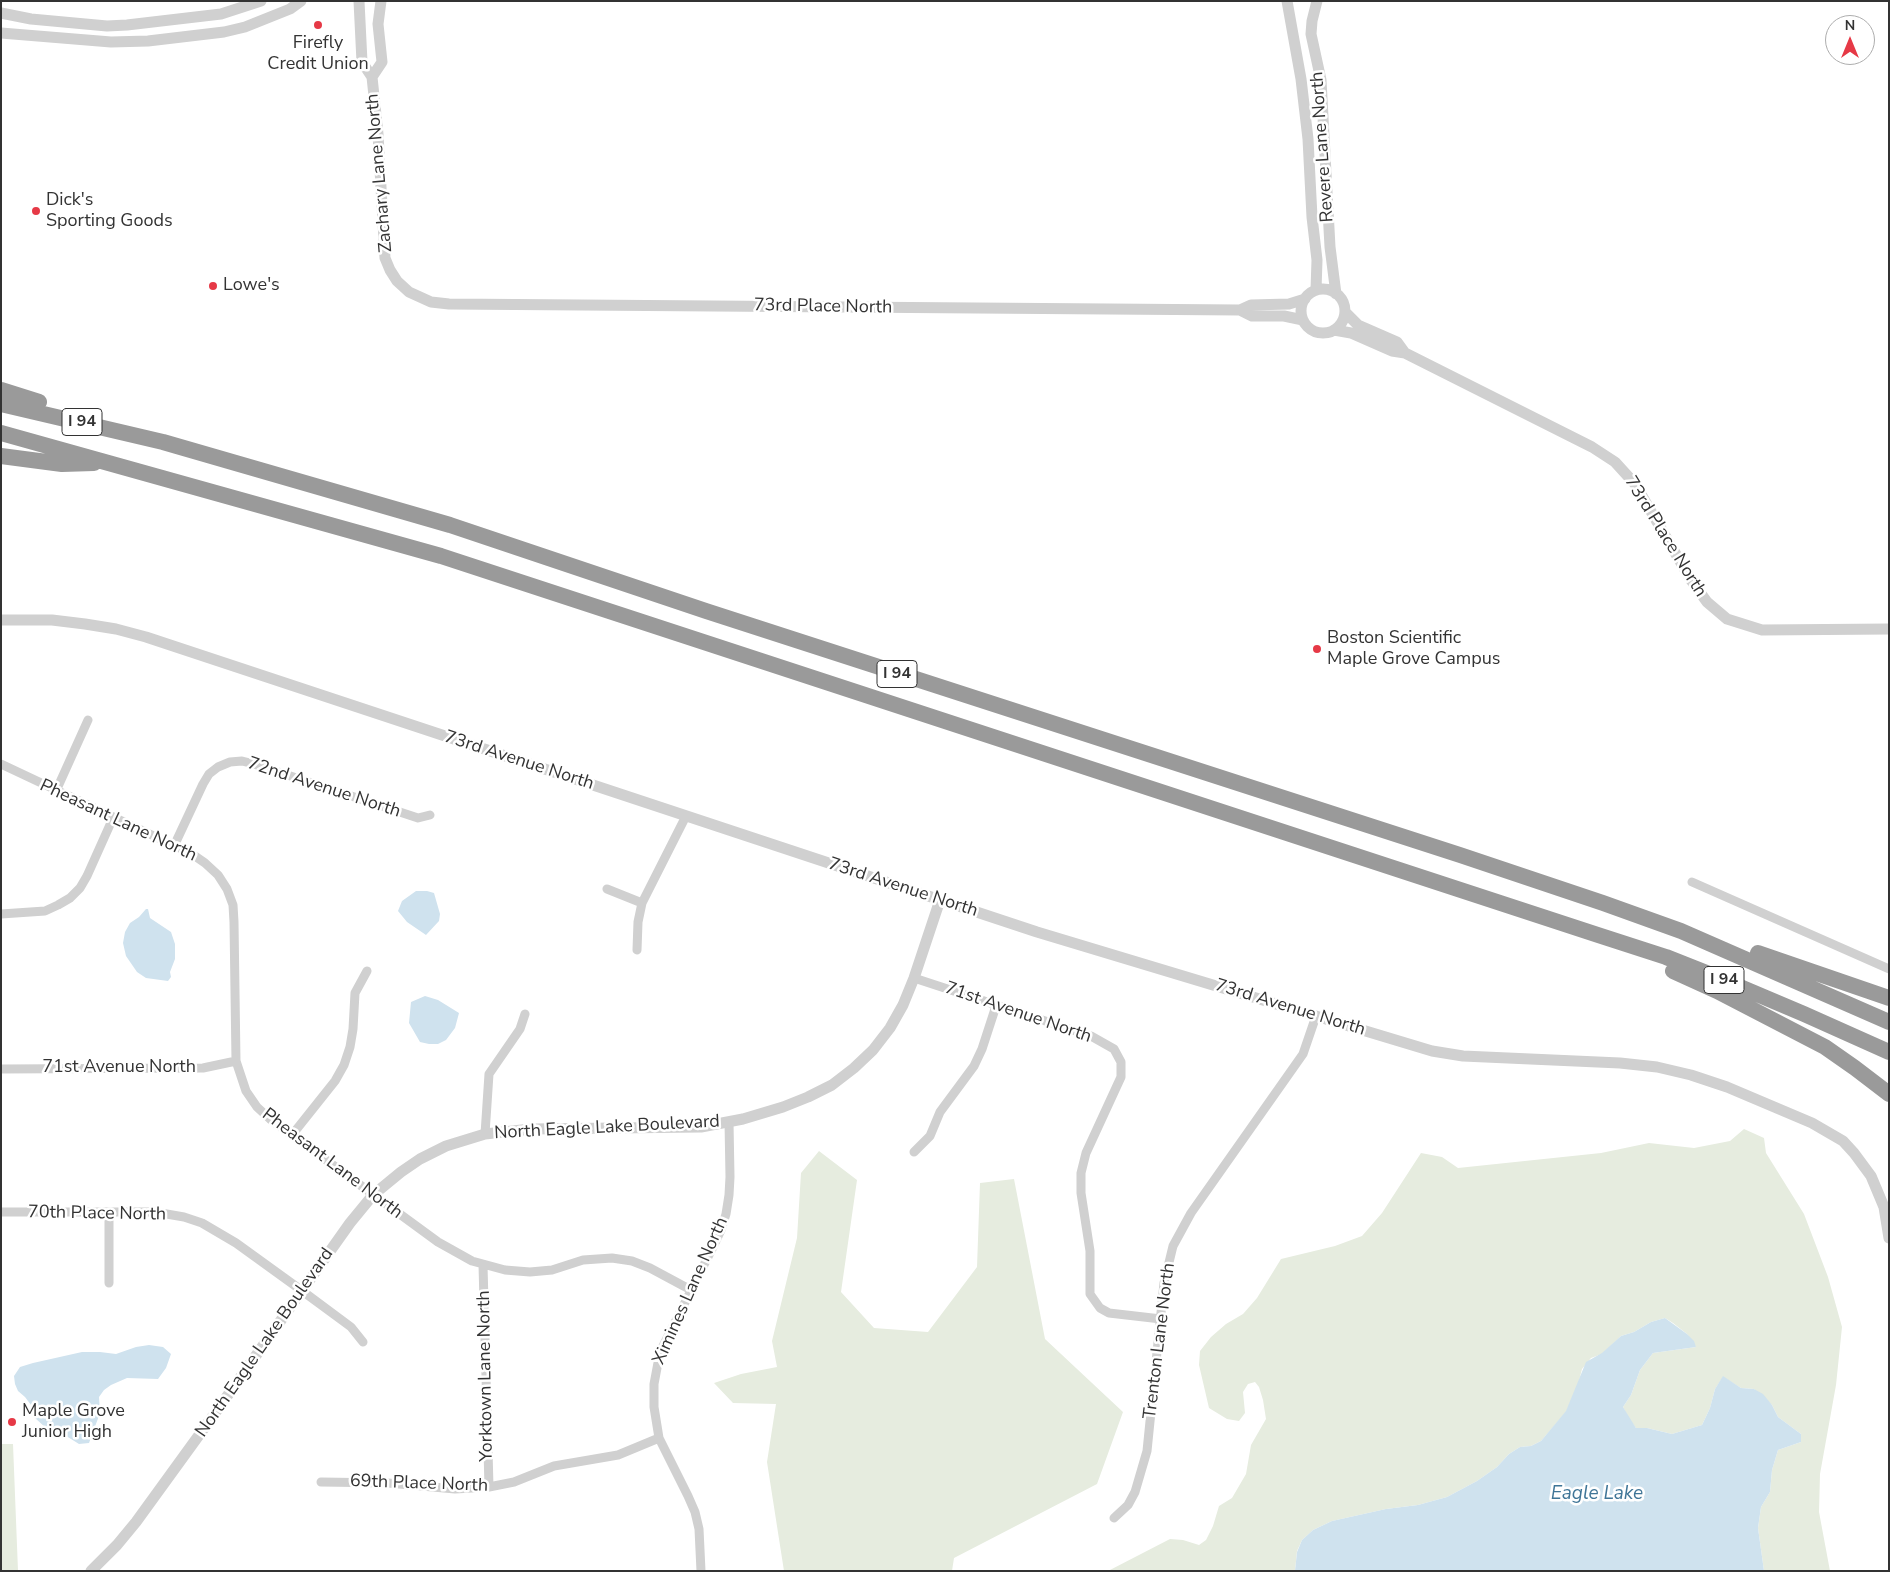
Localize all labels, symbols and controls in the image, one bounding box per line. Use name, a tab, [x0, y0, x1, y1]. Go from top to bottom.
north arrow	[1825, 15, 1875, 65]
text: N	[1845, 16, 1855, 35]
marker: Firefly Credit Union	[312, 19, 324, 31]
place label: Firefly Credit Union	[267, 33, 369, 76]
street label: Revere Lane North	[1307, 71, 1339, 223]
street label: Zachary Lane North	[362, 93, 398, 253]
place label: Dick's Sporting Goods	[46, 190, 173, 232]
marker: Dick's Sporting Goods	[30, 205, 42, 217]
place label: Lowe's	[223, 275, 280, 297]
marker: Lowe's	[207, 280, 219, 292]
street label: 73rd Place North	[754, 295, 892, 319]
road number: I 94	[62, 408, 102, 436]
street label: 73rd Place North	[1619, 473, 1711, 601]
place label: Boston Scientific Maple Grove Campus	[1327, 628, 1500, 670]
marker: Boston Scientific Maple Grove Campus	[1311, 643, 1323, 655]
road number: I 94	[877, 661, 917, 688]
street label: 73rd Avenue North	[442, 727, 596, 795]
street label: 72nd Avenue North	[245, 753, 403, 823]
street label: Pheasant Lane North	[36, 775, 200, 867]
street label: 73rd Avenue North	[826, 854, 980, 922]
road number: I 94	[1704, 966, 1744, 994]
street label: 73rd Avenue North	[1212, 975, 1368, 1041]
street label: 71st Avenue North	[942, 978, 1094, 1048]
street label: 71st Avenue North	[42, 1057, 196, 1079]
street label: Pheasant Lane North	[257, 1104, 407, 1224]
street label: North Eagle Lake Boulevard	[494, 1111, 720, 1145]
street label: 70th Place North	[28, 1202, 166, 1226]
street label: Ximines Lane North	[649, 1214, 733, 1368]
street label: North Eagle Lake Boulevard	[191, 1244, 339, 1442]
street label: Trenton Lane North	[1140, 1262, 1180, 1420]
street label: Yorktown Lane North	[474, 1290, 498, 1462]
place label: Maple Grove Junior High	[22, 1401, 125, 1444]
marker: Maple Grove Junior High	[6, 1416, 18, 1428]
street label: 69th Place North	[350, 1471, 488, 1497]
water label: Eagle Lake	[1551, 1483, 1643, 1505]

